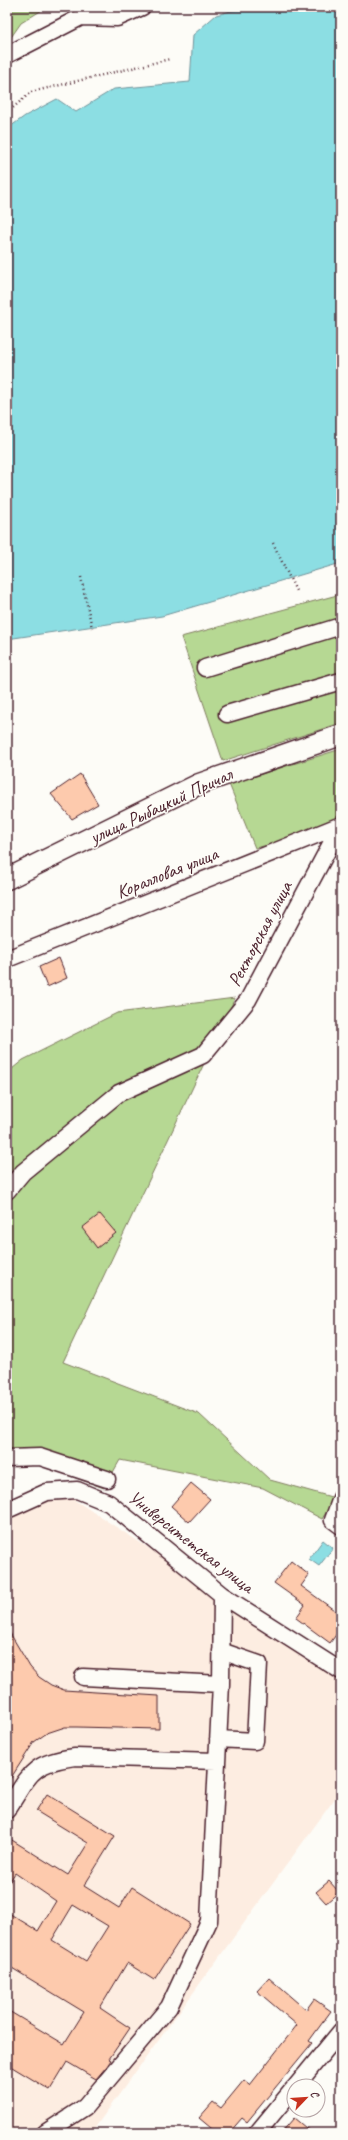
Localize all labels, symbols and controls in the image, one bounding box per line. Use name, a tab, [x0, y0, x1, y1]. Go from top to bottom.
street label: улица Рыбацкий Причал	[85, 762, 238, 850]
street label: Коралловая улица	[113, 841, 223, 904]
street label: Ректорская улица	[222, 876, 299, 991]
street label: Университетская улица	[123, 1485, 260, 1600]
north arrow	[286, 2078, 326, 2118]
text: С	[308, 2088, 323, 2101]

